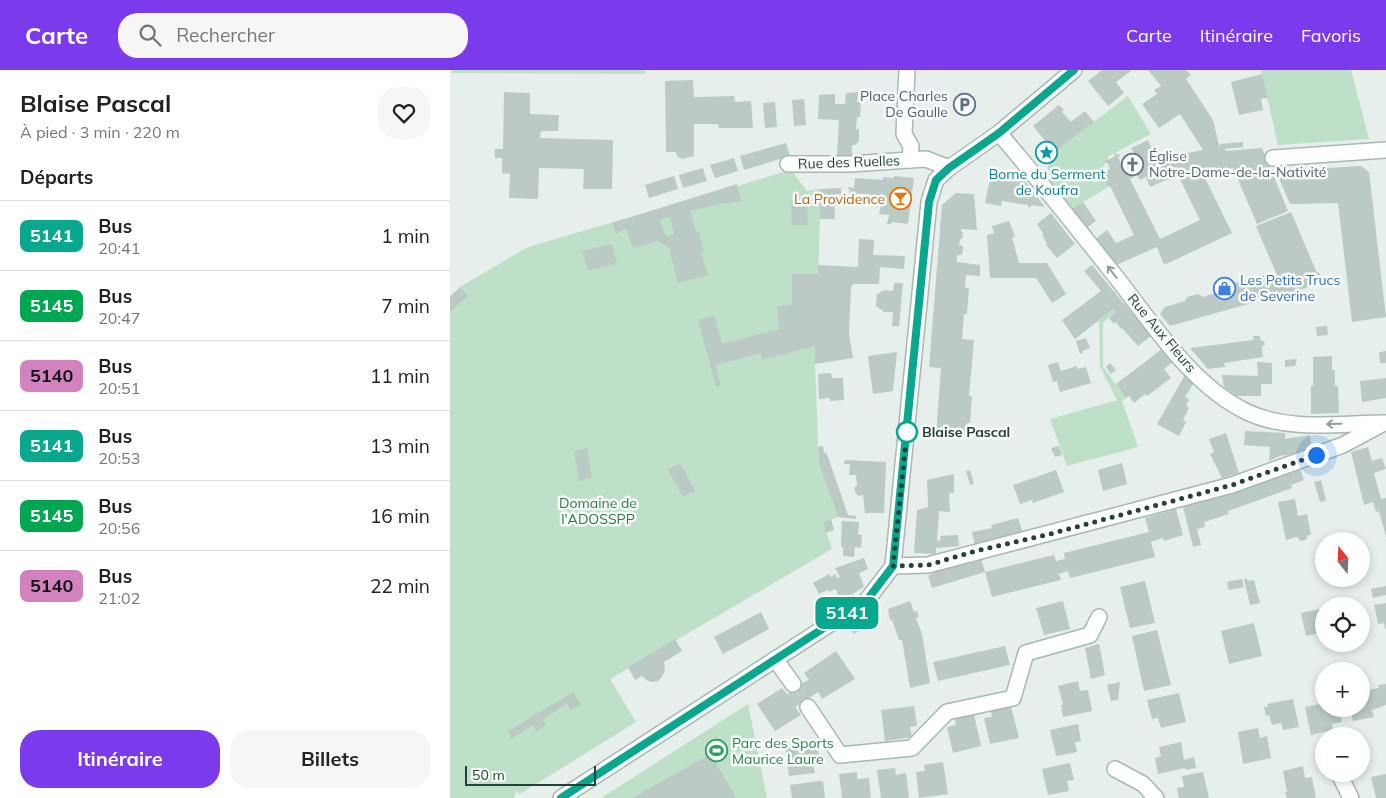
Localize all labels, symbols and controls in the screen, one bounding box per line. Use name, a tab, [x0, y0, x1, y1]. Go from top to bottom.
search box	[118, 13, 468, 58]
text: Carte	[25, 20, 88, 50]
icon: search	[136, 21, 164, 49]
text: Rechercher	[176, 23, 275, 47]
text: Carte	[1126, 24, 1172, 47]
text: Itinéraire	[1200, 24, 1273, 47]
text: Favoris	[1301, 24, 1361, 47]
button: heart	[378, 87, 430, 139]
place label: Place Charles De Gaulle	[860, 87, 948, 121]
text: Blaise Pascal	[20, 88, 171, 118]
parking icon: Place Charles De Gaulle	[952, 92, 976, 116]
text: À pied · 3 min · 220 m	[20, 122, 180, 142]
place icon: Borne du Serment de Koufra	[1035, 140, 1059, 164]
place label: Église Notre-Dame-de-la-Nativité	[1149, 147, 1326, 181]
street label: Rue des Ruelles	[798, 151, 900, 173]
church icon: Église Notre-Dame-de-la-Nativité	[1121, 152, 1145, 176]
text: Départs	[20, 165, 93, 189]
place label: Borne du Serment de Koufra	[989, 165, 1105, 199]
bar icon: La Providence	[889, 187, 913, 211]
place label: La Providence	[794, 190, 885, 208]
text: Bus	[98, 214, 132, 238]
text: 5141	[30, 224, 73, 247]
text: 1 min	[381, 224, 430, 248]
text: 20:41	[98, 238, 140, 258]
one-way arrow	[1107, 266, 1118, 279]
place label: Les Petits Trucs de Severine	[1240, 271, 1340, 305]
shop icon: Les Petits Trucs de Severine	[1212, 276, 1236, 300]
text: Bus	[98, 284, 132, 308]
street label: Rue Aux Fleurs	[1124, 290, 1200, 376]
text: 5145	[30, 294, 73, 317]
text: 7 min	[381, 294, 430, 318]
text: 20:47	[98, 308, 140, 328]
text: Bus	[98, 354, 132, 378]
text: 5140	[30, 364, 73, 387]
text: 11 min	[370, 364, 430, 388]
text: 20:51	[98, 378, 140, 398]
one-way arrow	[1327, 419, 1343, 429]
marker: Blaise Pascal	[896, 421, 918, 443]
place label: Blaise Pascal	[922, 423, 1010, 441]
text: Bus	[98, 424, 132, 448]
text: 5141	[30, 434, 73, 457]
text: 13 min	[370, 434, 430, 458]
your location	[1304, 443, 1329, 468]
text: 20:53	[98, 448, 140, 468]
text: Bus	[98, 494, 132, 518]
park label: Domaine de l'ADOSSPP	[559, 494, 637, 528]
text: 5145	[30, 504, 73, 527]
text: 16 min	[370, 504, 430, 528]
text: 20:56	[98, 518, 140, 538]
north arrow	[1315, 532, 1370, 588]
map controls	[1315, 532, 1370, 782]
text: Bus	[98, 564, 132, 588]
text: 5140	[30, 574, 73, 597]
text: 22 min	[370, 574, 430, 598]
text: 21:02	[98, 588, 140, 608]
line badge: 5141	[812, 597, 882, 629]
button: locate	[1315, 597, 1370, 652]
text: 5141	[825, 601, 869, 624]
button: +	[1315, 662, 1370, 717]
button: −	[1315, 727, 1370, 782]
button: Itinéraire	[20, 730, 220, 788]
button: Billets	[230, 730, 430, 788]
place label: Parc des Sports Maurice Laure	[732, 734, 834, 768]
sports icon: Parc des Sports Maurice Laure	[704, 739, 728, 763]
scale bar	[465, 763, 596, 786]
text: 50 m	[472, 766, 505, 784]

